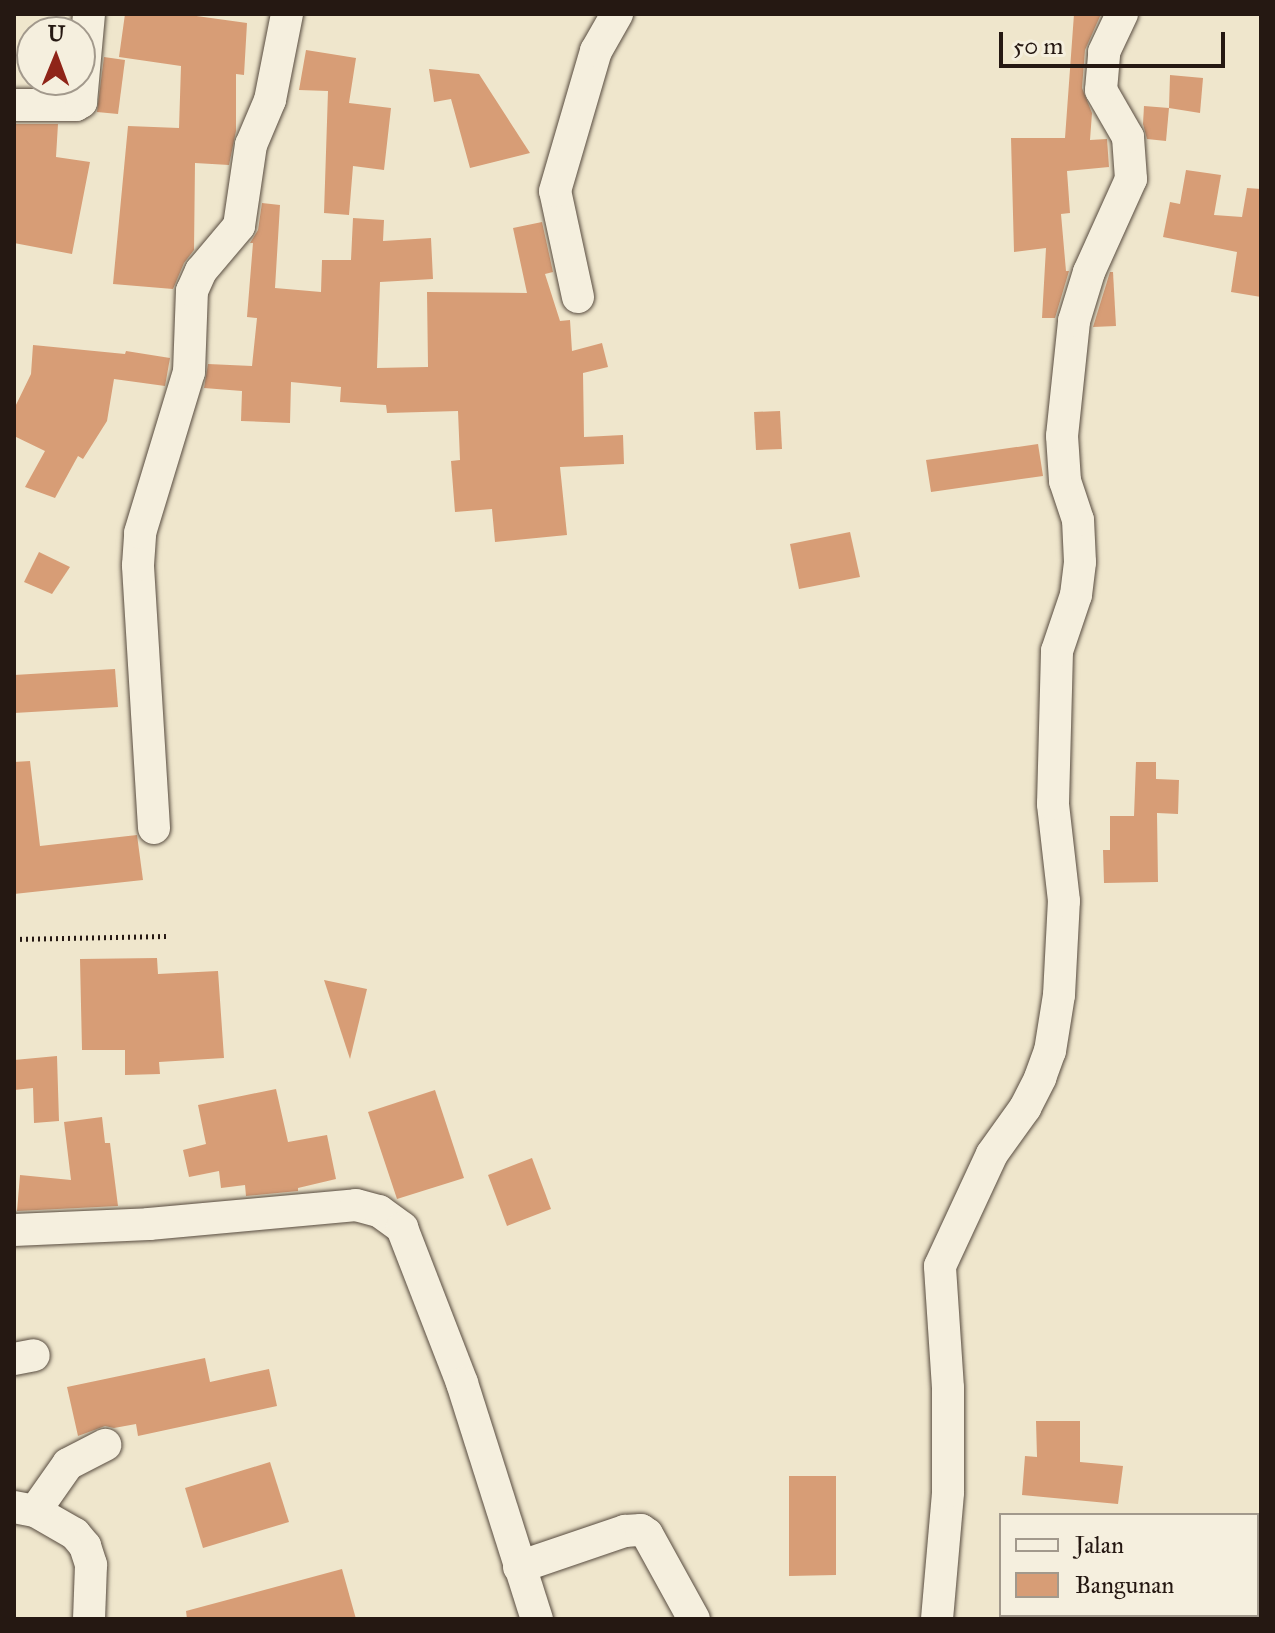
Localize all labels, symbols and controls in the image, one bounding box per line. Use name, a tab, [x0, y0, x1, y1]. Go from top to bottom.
north arrow	[16, 16, 96, 96]
scale bar	[1003, 16, 1229, 66]
text: U	[47, 20, 65, 47]
text: 50 m	[1013, 31, 1063, 61]
legend	[999, 1513, 1259, 1617]
text: Jalan	[1075, 1530, 1124, 1560]
text: Bangunan	[1075, 1570, 1174, 1600]

